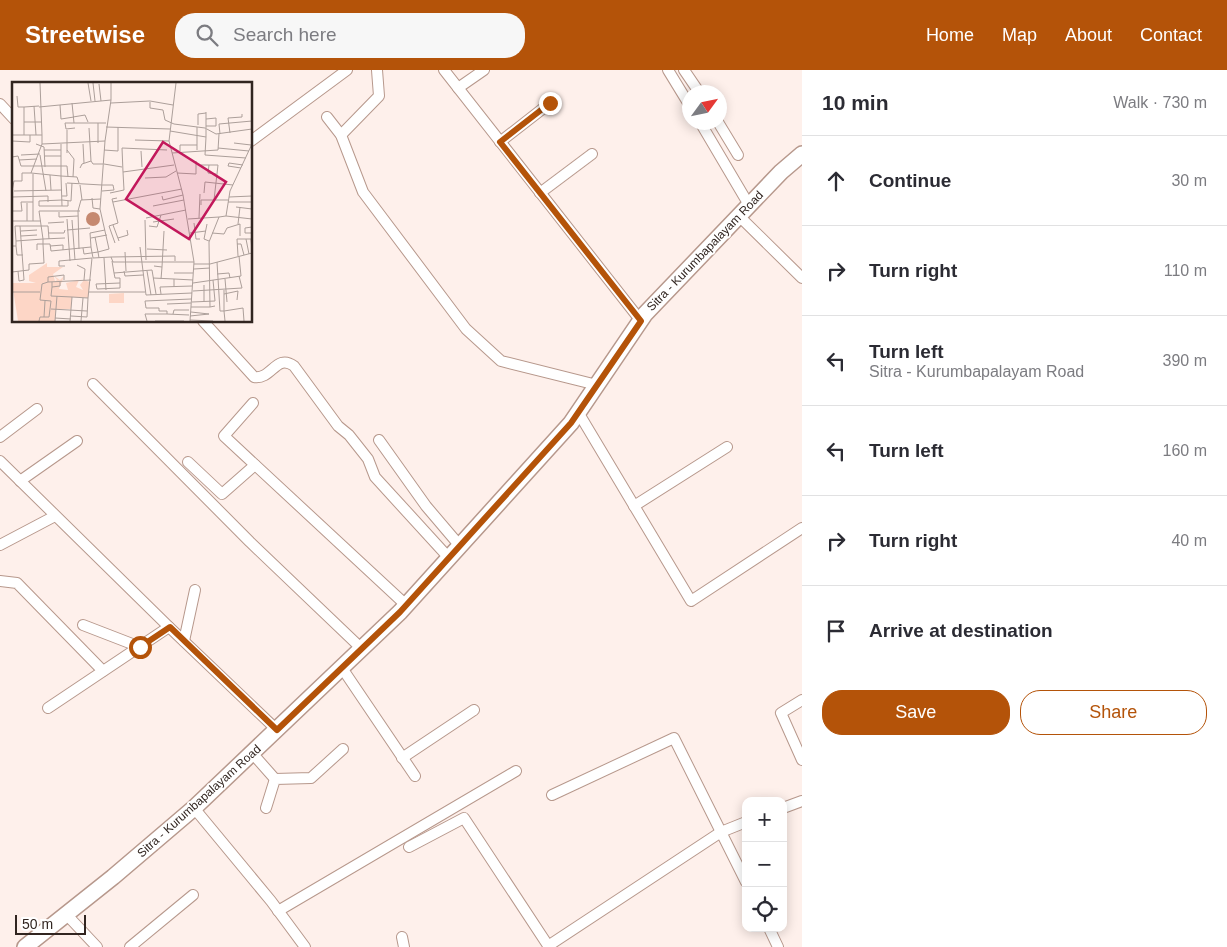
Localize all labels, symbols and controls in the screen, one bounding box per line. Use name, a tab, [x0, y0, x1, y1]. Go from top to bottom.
search box	[175, 13, 525, 58]
text: Streetwise	[25, 21, 145, 48]
icon: search	[193, 21, 221, 49]
text: Search here	[233, 24, 337, 45]
text: Home	[926, 25, 974, 45]
text: Map	[1002, 25, 1037, 45]
text: About	[1065, 25, 1112, 45]
text: Contact	[1140, 25, 1202, 45]
inset map	[12, 82, 252, 322]
north arrow	[682, 85, 727, 130]
text: 10 min	[822, 91, 889, 114]
route end	[539, 92, 562, 115]
text: Walk · 730 m	[1113, 94, 1207, 111]
icon: ahead	[822, 167, 850, 195]
text: Continue	[869, 170, 951, 191]
text: 30 m	[1171, 172, 1207, 189]
street label: Sitra - Kurumbapalayam Road	[644, 188, 766, 314]
icon: right	[822, 257, 850, 285]
text: Turn right	[869, 260, 957, 281]
text: 110 m	[1164, 262, 1207, 279]
text: Turn left	[869, 341, 944, 362]
icon: left	[822, 347, 850, 375]
text: 390 m	[1163, 352, 1207, 369]
text: Sitra - Kurumbapalayam Road	[869, 363, 1084, 380]
icon: left	[822, 437, 850, 465]
text: Turn left	[869, 440, 944, 461]
text: 160 m	[1163, 442, 1207, 459]
icon: right	[822, 527, 850, 555]
text: Turn right	[869, 530, 957, 551]
text: 40 m	[1171, 532, 1207, 549]
icon: arrive	[822, 617, 850, 645]
text: Arrive at destination	[869, 620, 1053, 641]
route start	[129, 636, 152, 659]
button: Save	[822, 690, 1010, 735]
button: Share	[1020, 690, 1207, 735]
street label: Sitra - Kurumbapalayam Road	[134, 742, 264, 860]
map controls	[742, 797, 787, 932]
button: +	[742, 797, 787, 842]
button: −	[742, 842, 787, 887]
button: locate	[742, 887, 787, 932]
scale bar	[15, 912, 86, 935]
text: 50 m	[22, 916, 53, 932]

